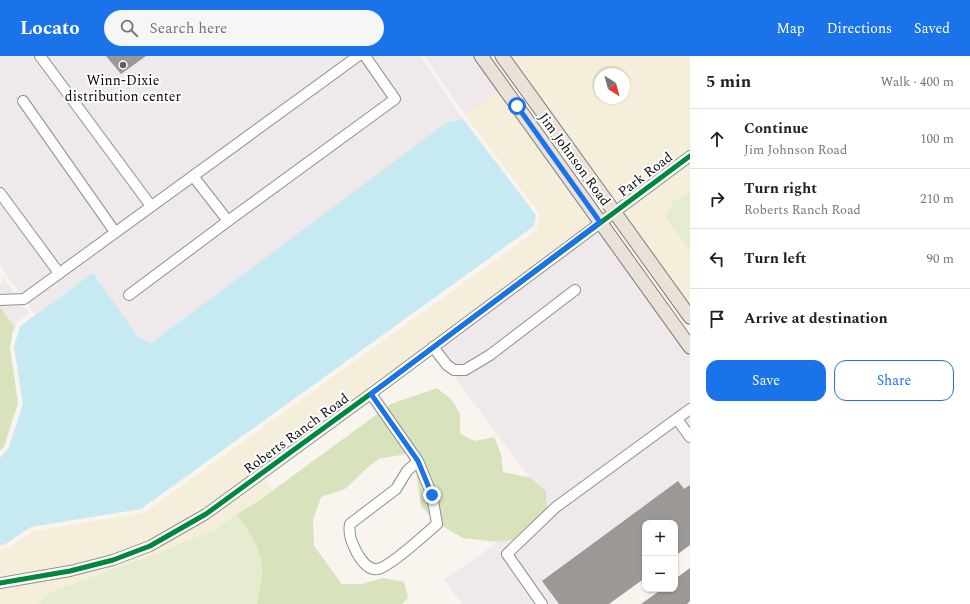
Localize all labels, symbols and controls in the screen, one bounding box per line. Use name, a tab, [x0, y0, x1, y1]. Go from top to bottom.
search box	[104, 10, 384, 46]
text: Locato	[20, 14, 80, 43]
icon: search	[118, 17, 140, 39]
text: Search here	[150, 17, 227, 40]
text: Map	[777, 18, 805, 39]
text: Directions	[827, 18, 892, 39]
text: Saved	[914, 18, 950, 39]
marker: Winn-Dixie distribution center	[118, 60, 128, 70]
north arrow	[594, 68, 630, 104]
text: 5 min	[706, 69, 751, 95]
place label: Winn-Dixie distribution center	[65, 70, 182, 107]
text: Walk · 400 m	[880, 72, 954, 92]
route start	[508, 97, 526, 115]
street label: Jim Johnson Road	[533, 108, 616, 211]
text: Continue	[744, 117, 809, 140]
icon: ahead	[706, 128, 728, 150]
text: 100 m	[920, 129, 954, 149]
text: Jim Johnson Road	[744, 140, 847, 160]
street label: Park Road	[613, 147, 677, 202]
text: Turn right	[744, 177, 817, 200]
icon: right	[706, 188, 728, 210]
text: 210 m	[920, 189, 954, 209]
text: Roberts Ranch Road	[744, 200, 861, 220]
text: Turn left	[744, 247, 806, 270]
icon: left	[706, 248, 728, 270]
text: 90 m	[927, 249, 954, 269]
text: Arrive at destination	[744, 307, 888, 330]
icon: arrive	[706, 308, 728, 330]
button: Save	[706, 360, 826, 401]
button: Share	[834, 360, 954, 401]
street label: Roberts Ranch Road	[239, 388, 353, 479]
route end	[423, 486, 441, 504]
map controls	[642, 520, 678, 592]
button: +	[642, 520, 678, 556]
button: −	[642, 556, 678, 592]

